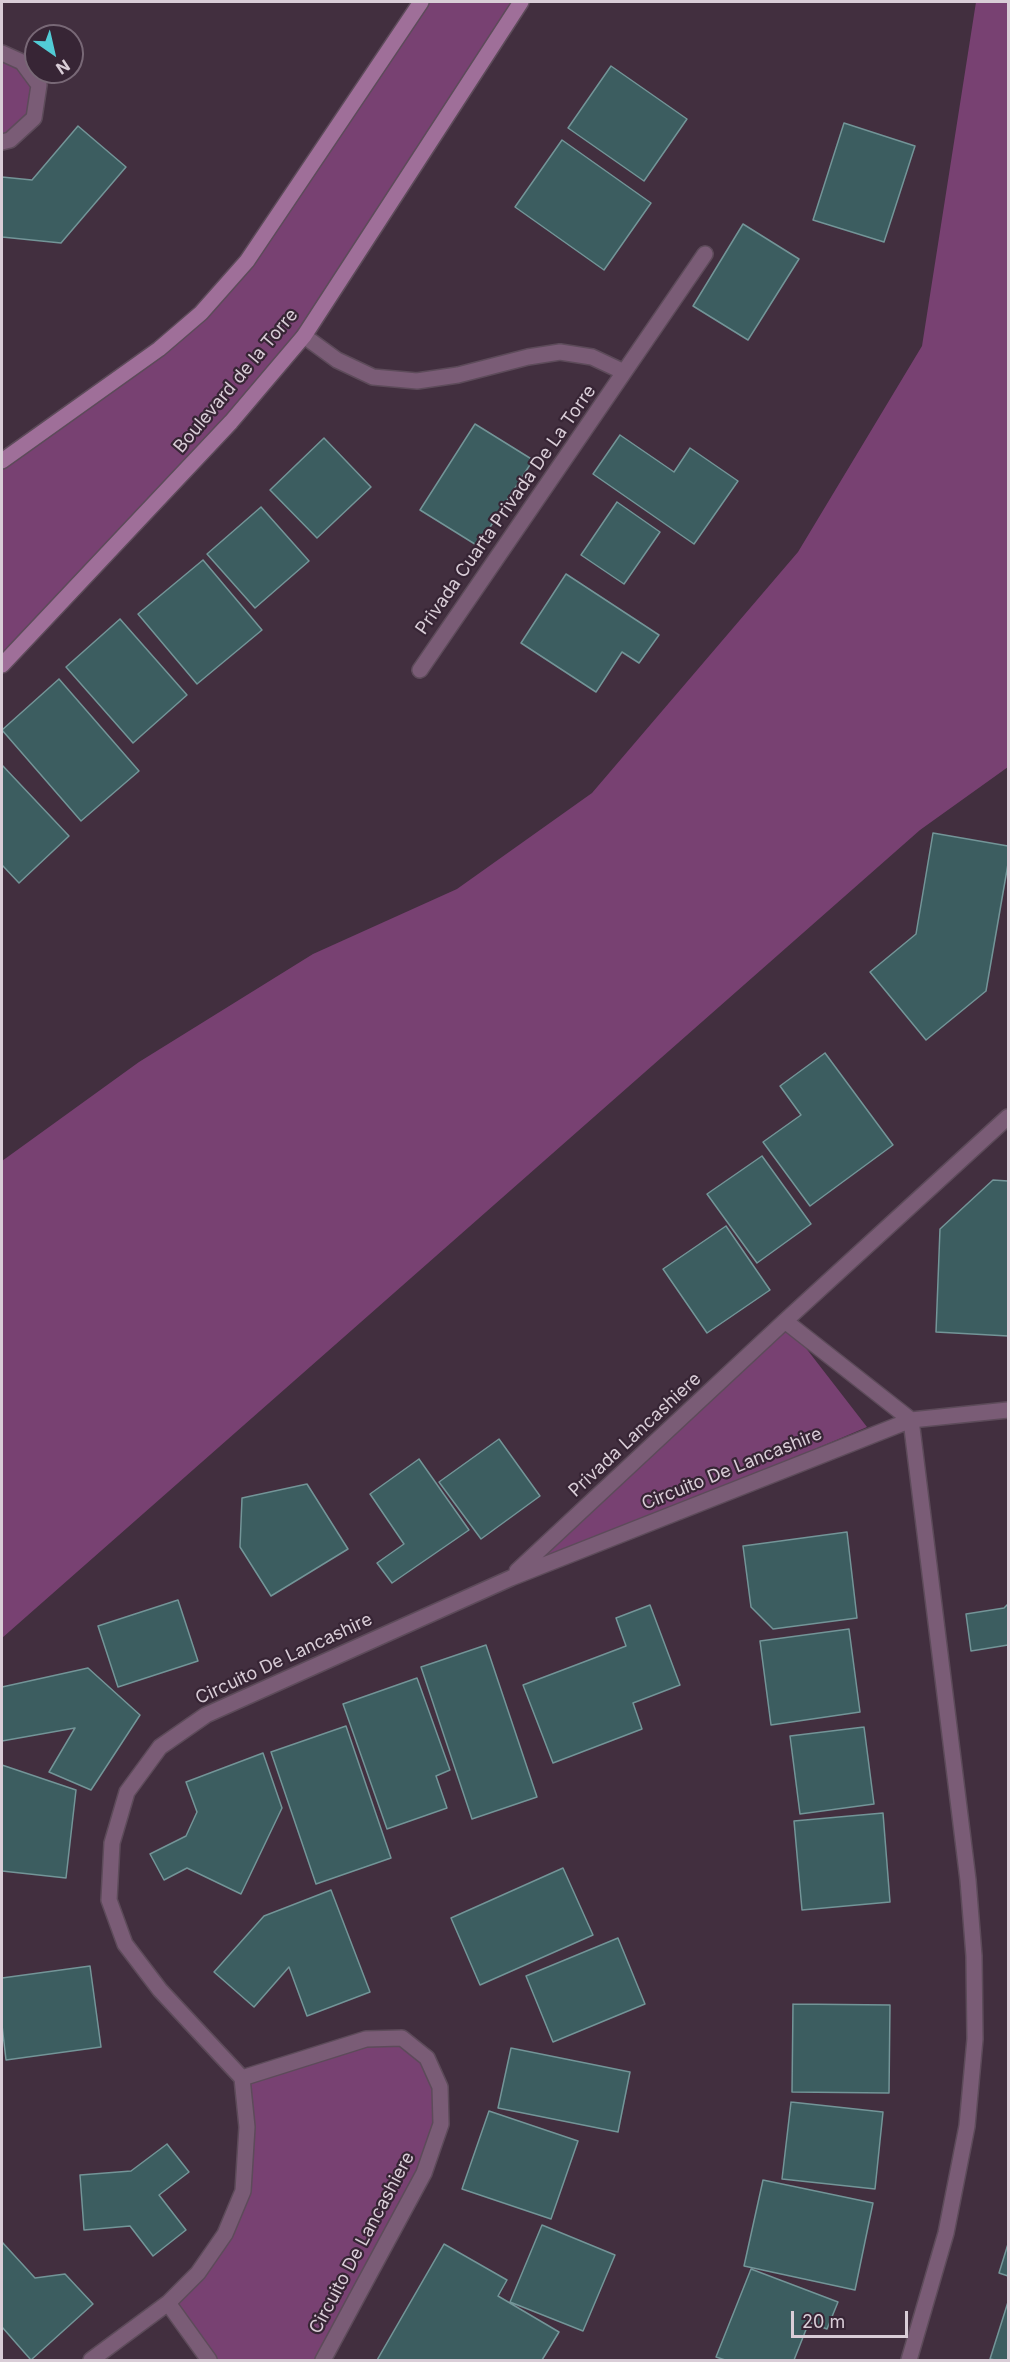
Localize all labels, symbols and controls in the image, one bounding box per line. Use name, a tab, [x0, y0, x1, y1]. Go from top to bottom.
north arrow	[24, 24, 84, 84]
text: N	[52, 56, 74, 79]
street label: Boulevard de la Torre	[169, 305, 303, 457]
street label: Privada Cuarta Privada De La Torre	[411, 381, 601, 639]
street label: Privada Lancashiere	[564, 1368, 706, 1502]
street label: Circuito De Lancashire	[639, 1423, 825, 1515]
street label: Circuito De Lancashire	[192, 1609, 376, 1709]
street label: Circuito De Lancashiere	[305, 2148, 419, 2338]
scale bar	[794, 2299, 911, 2337]
text: 20 m	[802, 2311, 845, 2332]

